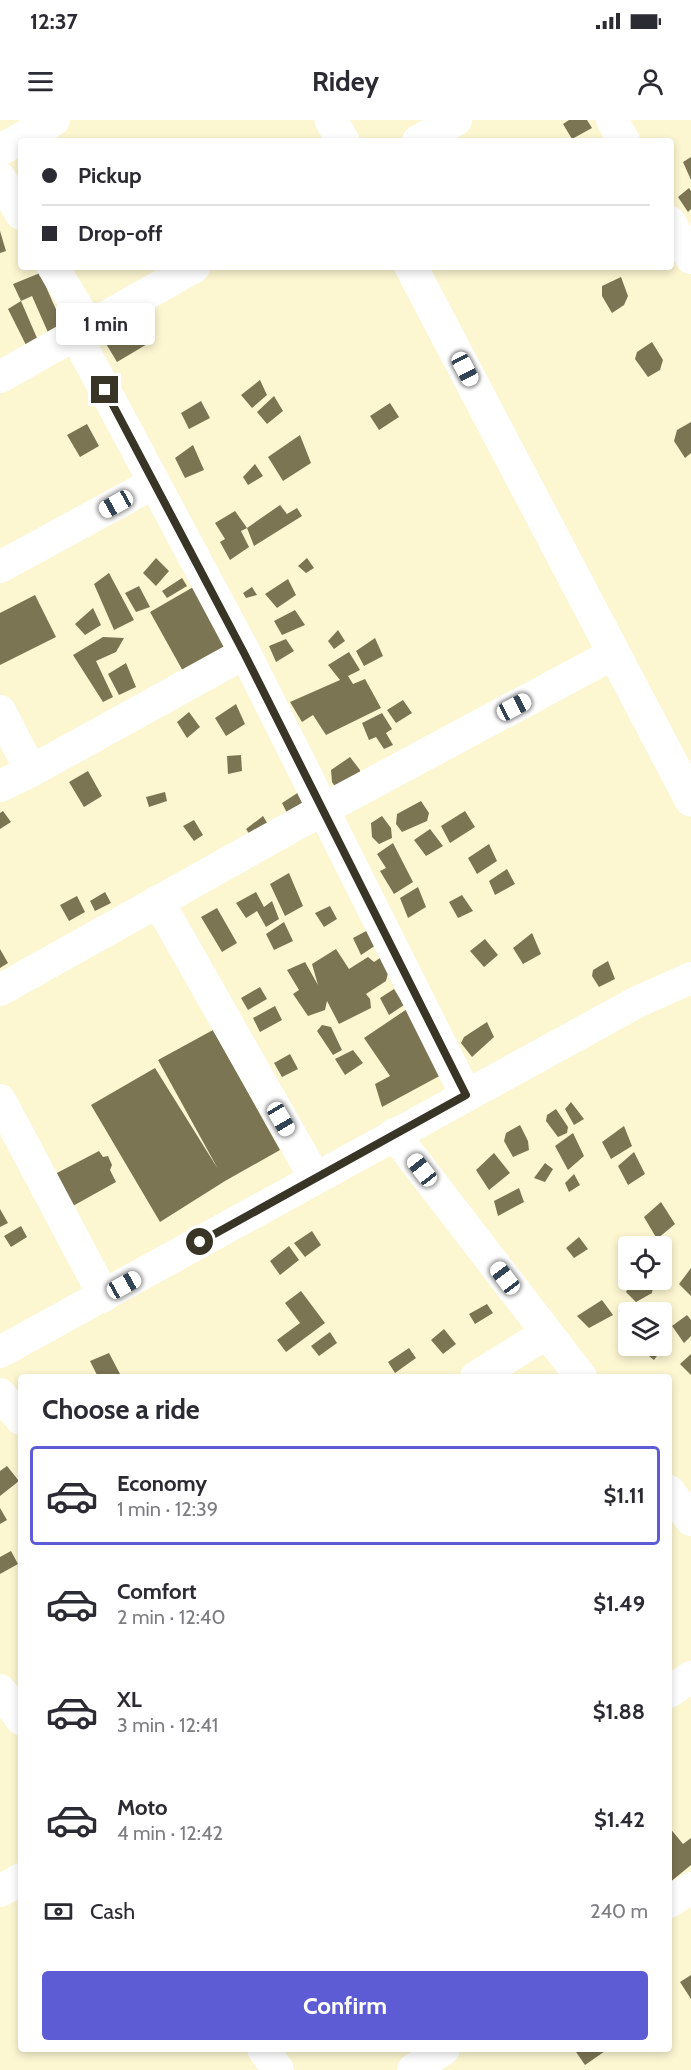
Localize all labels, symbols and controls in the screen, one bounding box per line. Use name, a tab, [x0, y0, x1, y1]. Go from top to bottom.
text: 12:37	[30, 8, 78, 35]
icon: menu	[24, 65, 57, 98]
text: Ridey	[312, 65, 379, 98]
icon: person	[634, 65, 667, 98]
text: Pickup	[78, 162, 142, 189]
text: Drop-off	[78, 220, 162, 247]
callout: 1 min	[56, 303, 154, 345]
text: 1 min	[83, 312, 128, 336]
car	[449, 349, 481, 389]
route end	[91, 376, 118, 403]
car	[96, 487, 136, 521]
car	[494, 691, 534, 723]
car	[264, 1099, 298, 1139]
car	[404, 1150, 440, 1190]
route start	[186, 1228, 213, 1255]
map controls	[618, 1236, 672, 1356]
button: locate	[618, 1236, 672, 1290]
car	[487, 1258, 523, 1298]
car	[104, 1268, 144, 1302]
button: layers	[618, 1302, 672, 1356]
text: Choose a ride	[42, 1393, 200, 1426]
icon: car	[45, 1469, 99, 1523]
text: Economy	[117, 1470, 207, 1497]
text: $1.11	[603, 1482, 645, 1509]
text: 1 min · 12:39	[117, 1497, 218, 1521]
icon: car	[45, 1577, 99, 1631]
text: Comfort	[117, 1578, 196, 1605]
text: $1.49	[593, 1590, 645, 1617]
text: 2 min · 12:40	[117, 1605, 225, 1629]
icon: car	[45, 1685, 99, 1739]
text: XL	[117, 1686, 142, 1713]
text: $1.88	[593, 1698, 645, 1725]
text: 3 min · 12:41	[117, 1713, 218, 1737]
icon: car	[45, 1793, 99, 1847]
text: Moto	[117, 1794, 168, 1821]
text: $1.42	[594, 1806, 645, 1833]
text: 4 min · 12:42	[117, 1821, 223, 1845]
icon: cash	[42, 1895, 75, 1928]
text: Cash	[90, 1898, 135, 1925]
text: 240 m	[590, 1899, 648, 1923]
button: Confirm	[42, 1971, 648, 2040]

